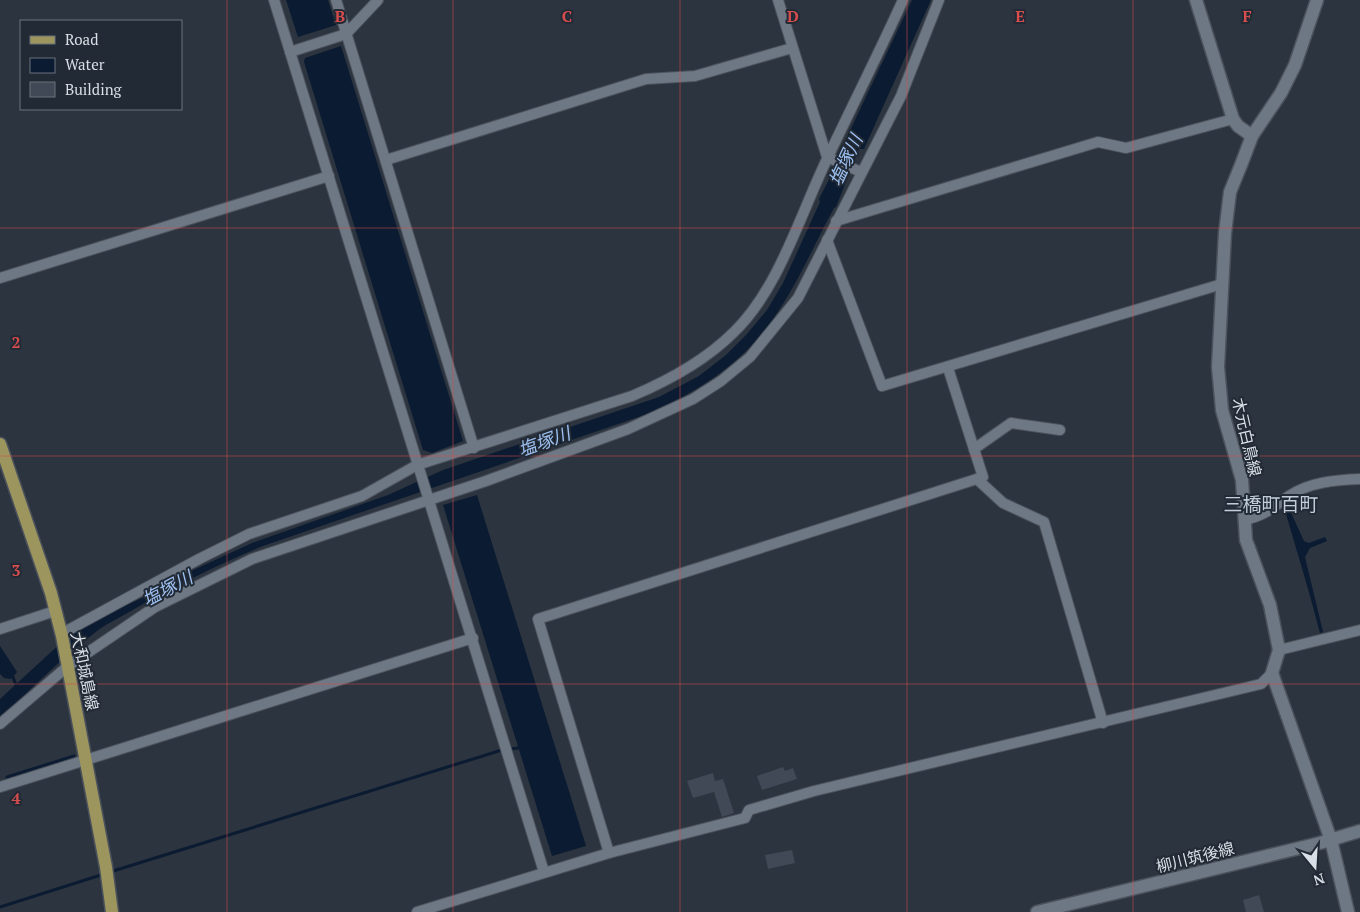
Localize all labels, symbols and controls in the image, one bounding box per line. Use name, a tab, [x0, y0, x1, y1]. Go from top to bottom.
text: B	[335, 5, 345, 27]
text: C	[562, 5, 572, 27]
text: D	[787, 5, 799, 27]
text: E	[1015, 5, 1025, 27]
text: F	[1242, 5, 1252, 27]
legend	[20, 20, 182, 110]
text: Road	[65, 29, 98, 49]
text: Water	[65, 54, 105, 74]
text: Building	[65, 79, 123, 99]
water label: 塩塚川	[823, 129, 868, 190]
text: 2	[11, 331, 21, 353]
street label: 木元白鳥線	[1227, 396, 1267, 478]
water label: 塩塚川	[515, 420, 575, 462]
district label: 三橋町百町	[1223, 491, 1319, 516]
text: 3	[11, 559, 21, 581]
water label: 塩塚川	[138, 564, 198, 611]
street label: 大和城島線	[66, 630, 104, 712]
text: 4	[11, 787, 21, 809]
street label: 柳川筑後線	[1154, 837, 1236, 877]
north arrow	[1290, 842, 1340, 892]
text: N	[1311, 869, 1327, 891]

